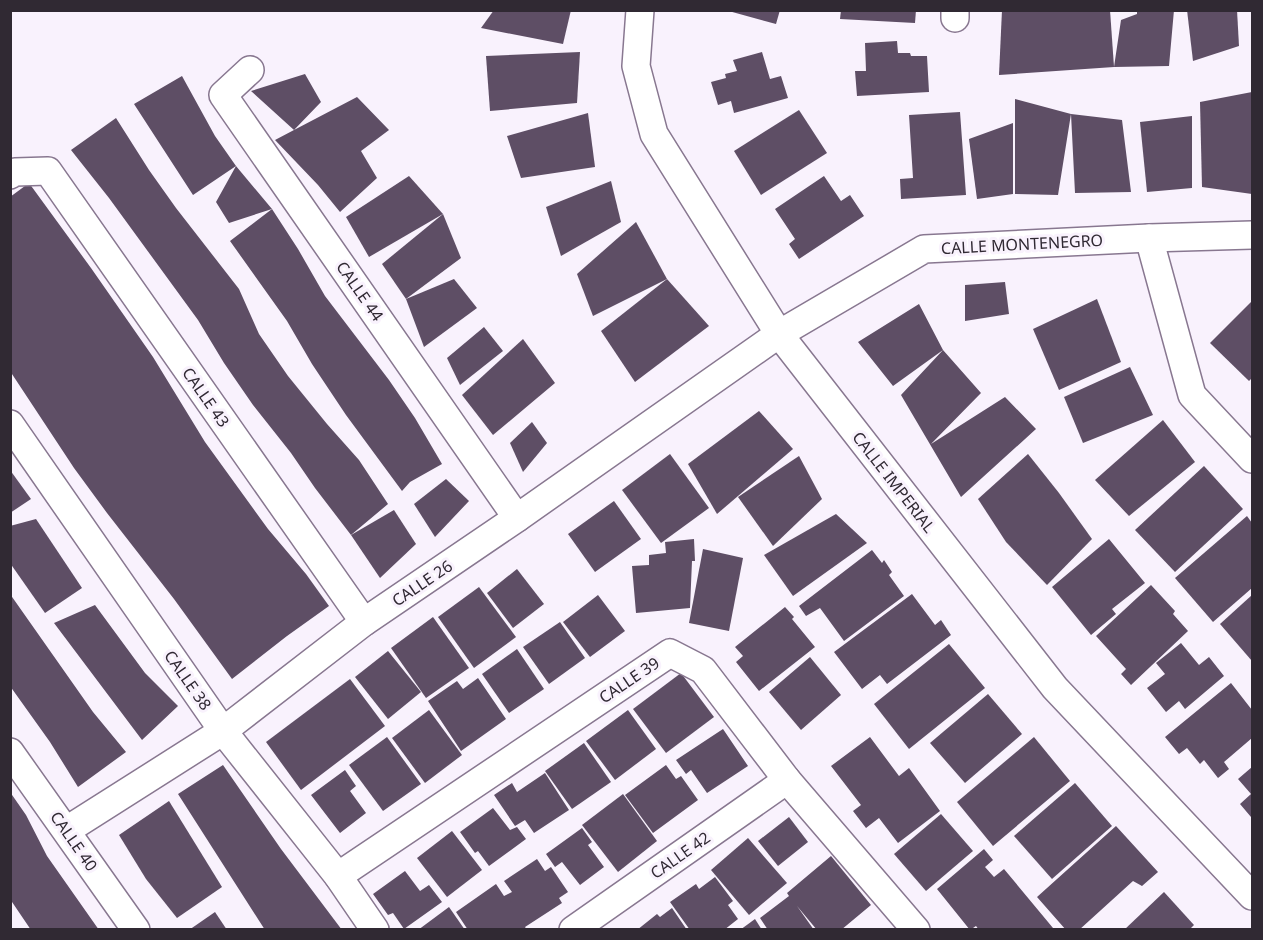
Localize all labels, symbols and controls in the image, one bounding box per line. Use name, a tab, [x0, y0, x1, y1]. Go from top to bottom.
street label: CALLE MONTENEGRO	[940, 229, 1104, 259]
street label: CALLE 44	[331, 257, 389, 325]
street label: CALLE 43	[177, 363, 235, 431]
street label: CALLE IMPERIAL	[848, 427, 940, 537]
street label: CALLE 26	[387, 555, 457, 611]
street label: CALLE 38	[159, 646, 217, 714]
street label: CALLE 39	[594, 652, 664, 708]
street label: CALLE 40	[45, 807, 103, 875]
street label: CALLE 42	[646, 826, 714, 884]

